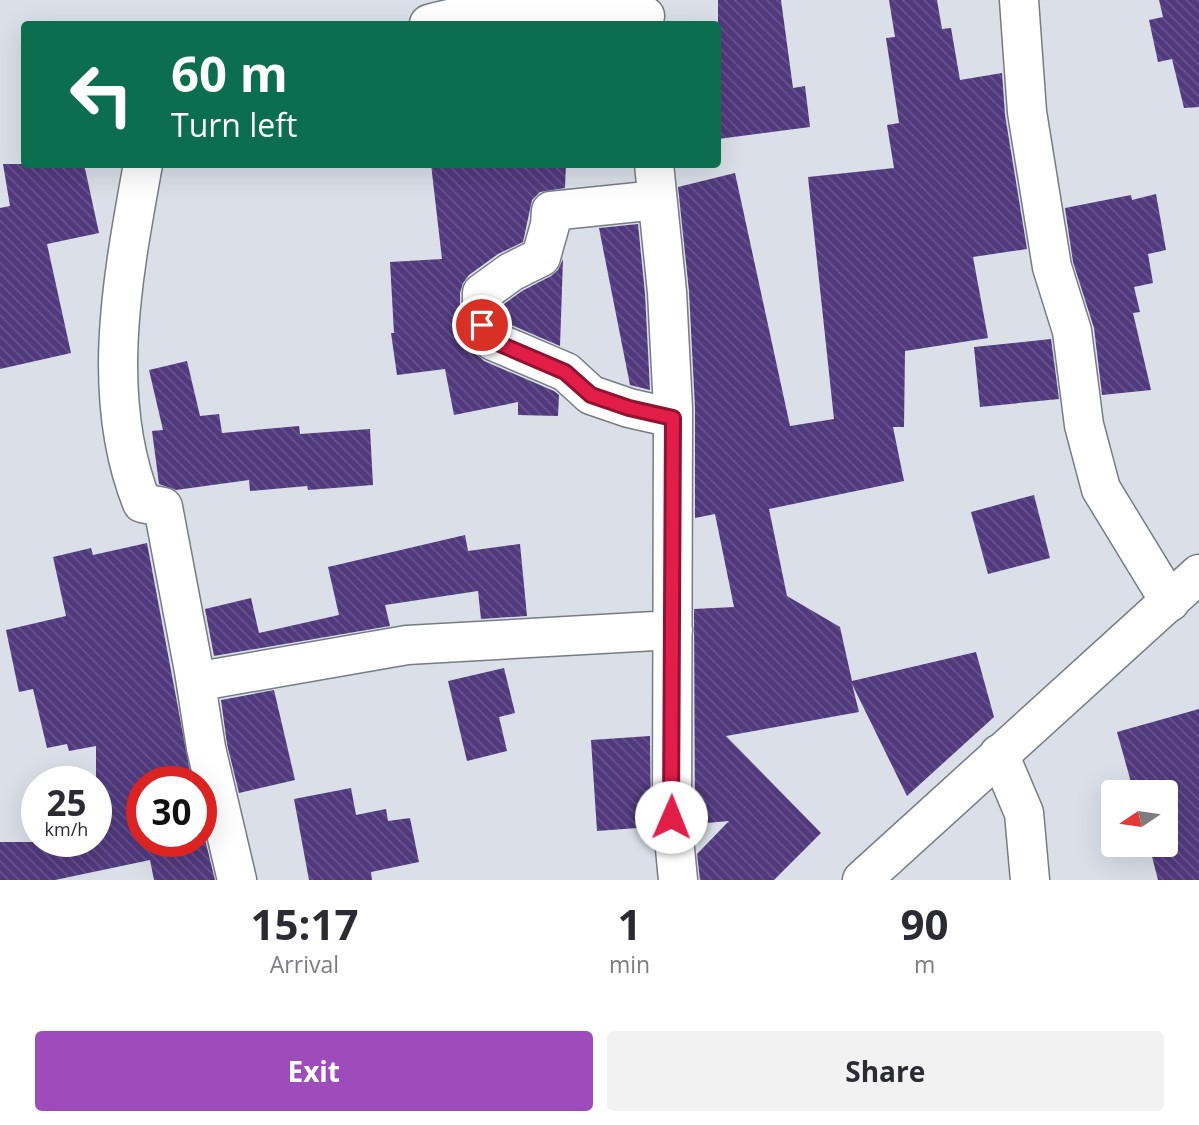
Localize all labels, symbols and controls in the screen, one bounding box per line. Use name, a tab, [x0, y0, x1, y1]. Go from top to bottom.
text: 60 m	[171, 40, 288, 106]
icon: left	[56, 49, 147, 140]
text: Turn left	[171, 103, 297, 146]
pin	[452, 295, 512, 355]
icon: arrive	[463, 306, 501, 344]
speed limit sign: 30	[126, 766, 217, 857]
text: 25	[46, 779, 87, 826]
position arrow	[634, 780, 708, 854]
north arrow	[1101, 780, 1178, 858]
map controls	[1101, 780, 1178, 857]
text: km/h	[45, 817, 88, 841]
text: 15:17	[250, 895, 358, 952]
text: 1	[617, 895, 642, 952]
text: 90	[901, 895, 949, 952]
text: Arrival	[270, 948, 339, 980]
text: min	[609, 948, 650, 980]
text: m	[914, 948, 935, 980]
button: Exit	[35, 1031, 593, 1111]
button: Share	[607, 1031, 1164, 1111]

